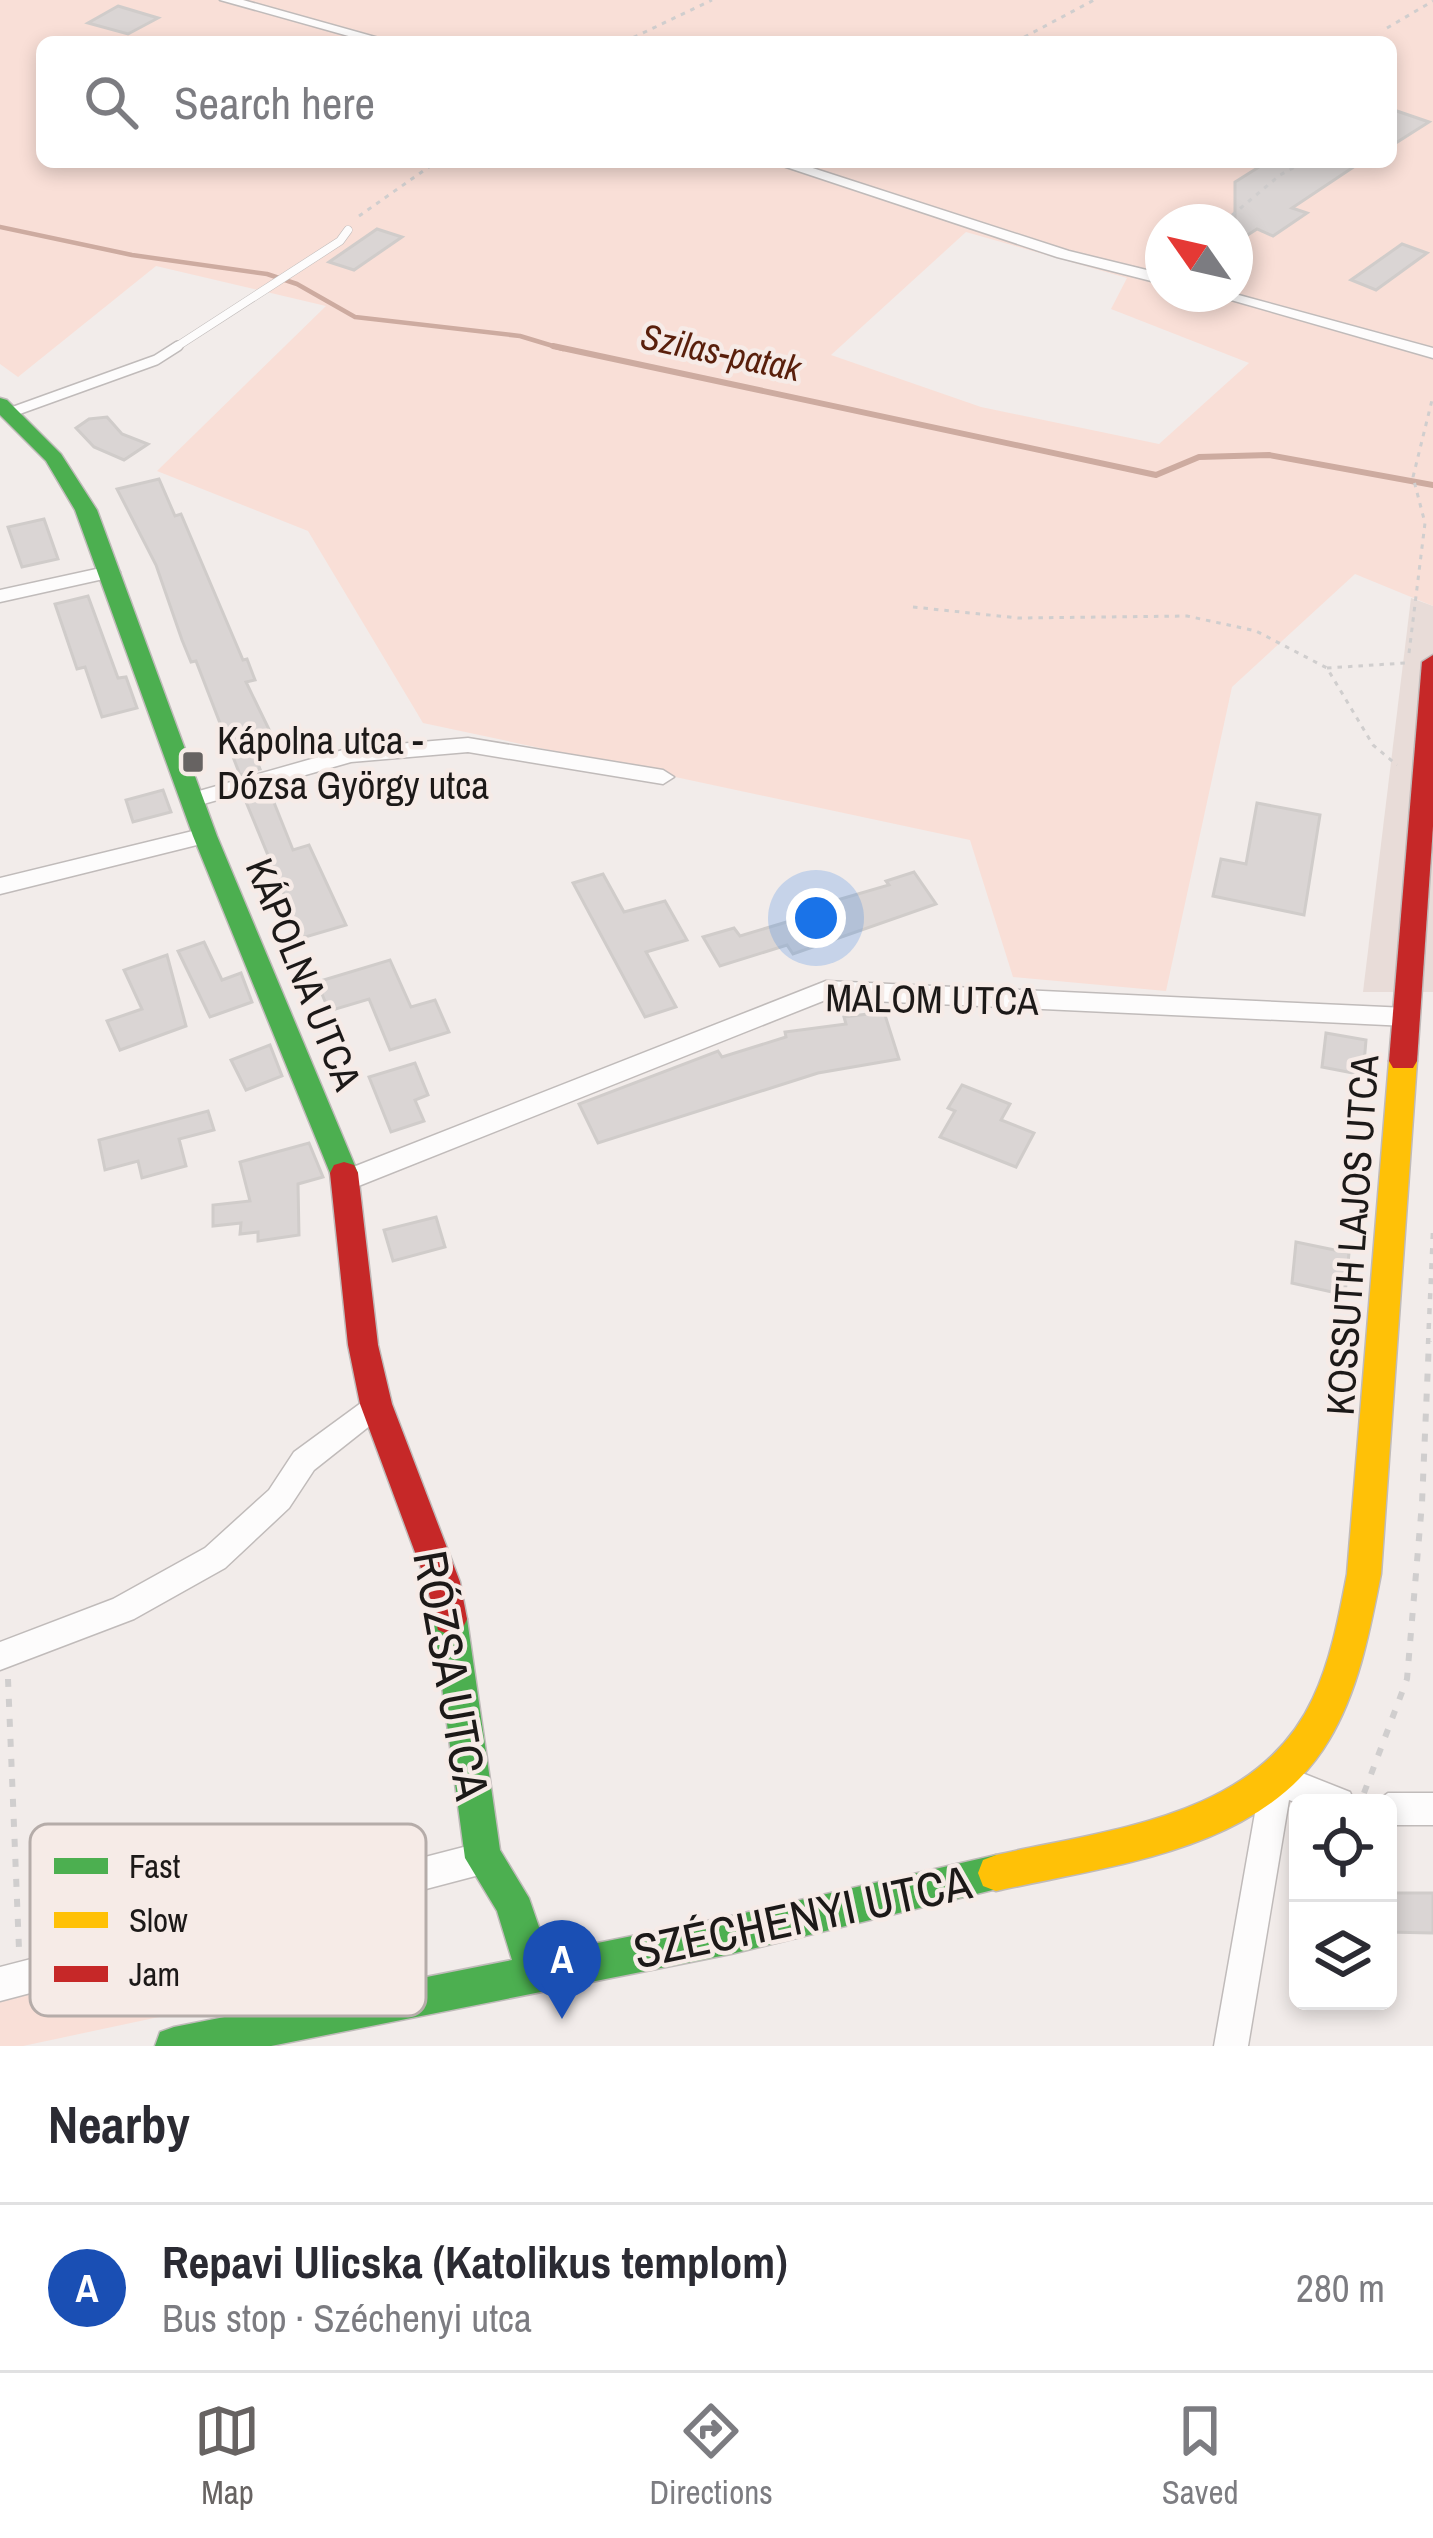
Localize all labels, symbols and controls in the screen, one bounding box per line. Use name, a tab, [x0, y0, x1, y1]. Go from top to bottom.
search box	[36, 36, 1397, 168]
icon: search	[78, 69, 144, 135]
text: Search here	[174, 72, 375, 133]
north arrow	[1145, 204, 1253, 312]
water label: Szilas-patak	[637, 312, 807, 393]
place label: Kápolna utca - Dózsa György utca	[217, 714, 489, 811]
marker: Kápolna utca - Dózsa György utca	[180, 749, 206, 775]
street label: KÁPOLNA UTCA	[234, 851, 374, 1098]
your location	[786, 888, 846, 948]
street label: MALOM UTCA	[825, 971, 1040, 1027]
street label: KOSSUTH LAJOS UTCA	[1313, 1053, 1391, 1417]
street label: RÓZSA UTCA	[398, 1546, 506, 1805]
map controls	[1289, 1794, 1397, 2010]
button: locate	[1289, 1794, 1397, 1902]
legend	[30, 1824, 426, 2016]
text: Fast	[129, 1844, 180, 1888]
street label: SZÉCHENYI UTCA	[627, 1848, 977, 1983]
text: Slow	[129, 1898, 188, 1942]
button: layers	[1289, 1902, 1397, 2010]
pin: A	[523, 1920, 601, 2019]
text: Jam	[129, 1952, 180, 1996]
text: Nearby	[48, 2090, 190, 2159]
text: Repavi Ulicska (Katolikus templom)	[162, 2231, 787, 2292]
text: A	[75, 2262, 99, 2314]
text: 280 m	[1296, 2262, 1385, 2314]
text: Bus stop · Széchenyi utca	[162, 2292, 532, 2344]
tab: Map	[194, 2398, 260, 2514]
tab: Directions	[649, 2398, 773, 2514]
tab: Saved	[1162, 2398, 1238, 2514]

